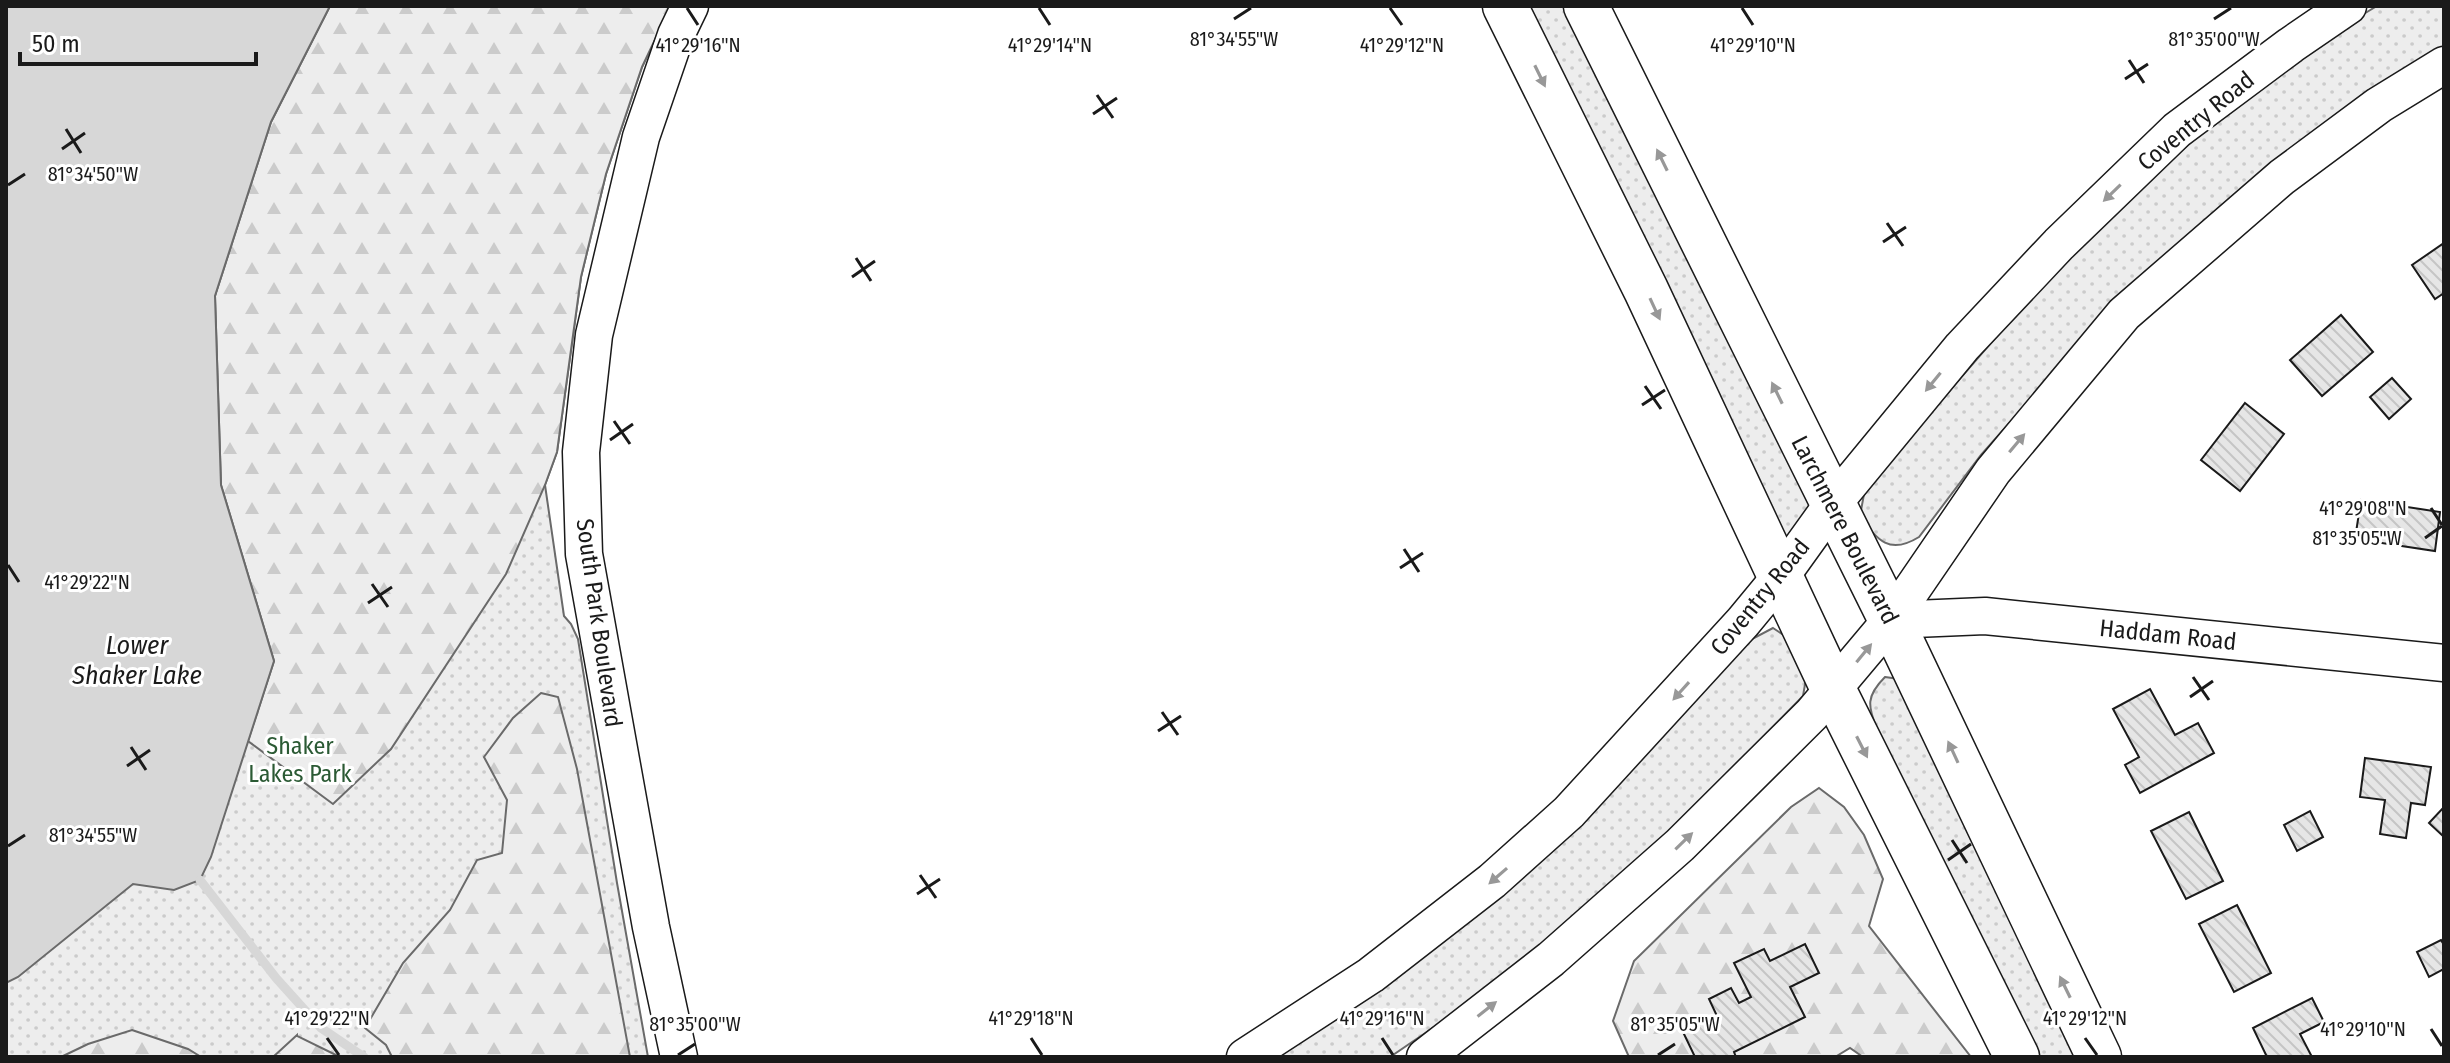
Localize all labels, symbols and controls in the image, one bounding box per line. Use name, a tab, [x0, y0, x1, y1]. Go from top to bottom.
scale bar	[20, 16, 256, 66]
text: 81°34'55"W	[1190, 27, 1278, 51]
text: 81°35'00"W	[2168, 27, 2260, 51]
text: 50 m	[32, 30, 80, 58]
text: 41°29'16"N	[655, 33, 741, 57]
text: 41°29'14"N	[1008, 33, 1092, 57]
text: 41°29'12"N	[1360, 33, 1444, 57]
text: 41°29'10"N	[1710, 33, 1796, 57]
one-way arrow	[1533, 64, 1546, 87]
street label: Coventry Road	[2132, 66, 2260, 176]
one-way arrow	[1655, 148, 1669, 171]
text: 81°34'50"W	[48, 162, 138, 186]
one-way arrow	[2103, 183, 2122, 202]
one-way arrow	[1648, 297, 1662, 321]
one-way arrow	[1925, 371, 1942, 391]
one-way arrow	[1770, 381, 1784, 405]
street label: Larchmere Boulevard	[1785, 431, 1905, 629]
one-way arrow	[2008, 433, 2025, 453]
text: 41°29'08"N	[2319, 496, 2407, 520]
street label: South Park Boulevard	[570, 517, 628, 729]
text: 81°35'05"W	[2312, 526, 2402, 550]
street label: Coventry Road	[1705, 533, 1815, 661]
text: 41°29'22"N	[44, 570, 130, 594]
street label: Haddam Road	[2098, 614, 2238, 656]
water label: Lower Shaker Lake	[71, 630, 202, 691]
one-way arrow	[1855, 643, 1872, 663]
one-way arrow	[1672, 682, 1690, 701]
park label: Shaker Lakes Park	[248, 732, 353, 788]
one-way arrow	[1855, 735, 1868, 758]
one-way arrow	[1946, 740, 1960, 764]
text: 81°34'55"W	[49, 823, 137, 847]
one-way arrow	[1675, 832, 1694, 850]
one-way arrow	[1488, 867, 1508, 884]
one-way arrow	[2058, 975, 2072, 998]
one-way arrow	[1477, 1002, 1497, 1018]
text: 41°29'22"N	[284, 1006, 370, 1030]
text: 41°29'18"N	[988, 1006, 1074, 1030]
text: 41°29'16"N	[1339, 1006, 1425, 1030]
text: 41°29'12"N	[2043, 1006, 2127, 1030]
text: 81°35'00"W	[649, 1012, 741, 1036]
text: 81°35'05"W	[1630, 1012, 1720, 1036]
text: 41°29'10"N	[2320, 1017, 2406, 1041]

